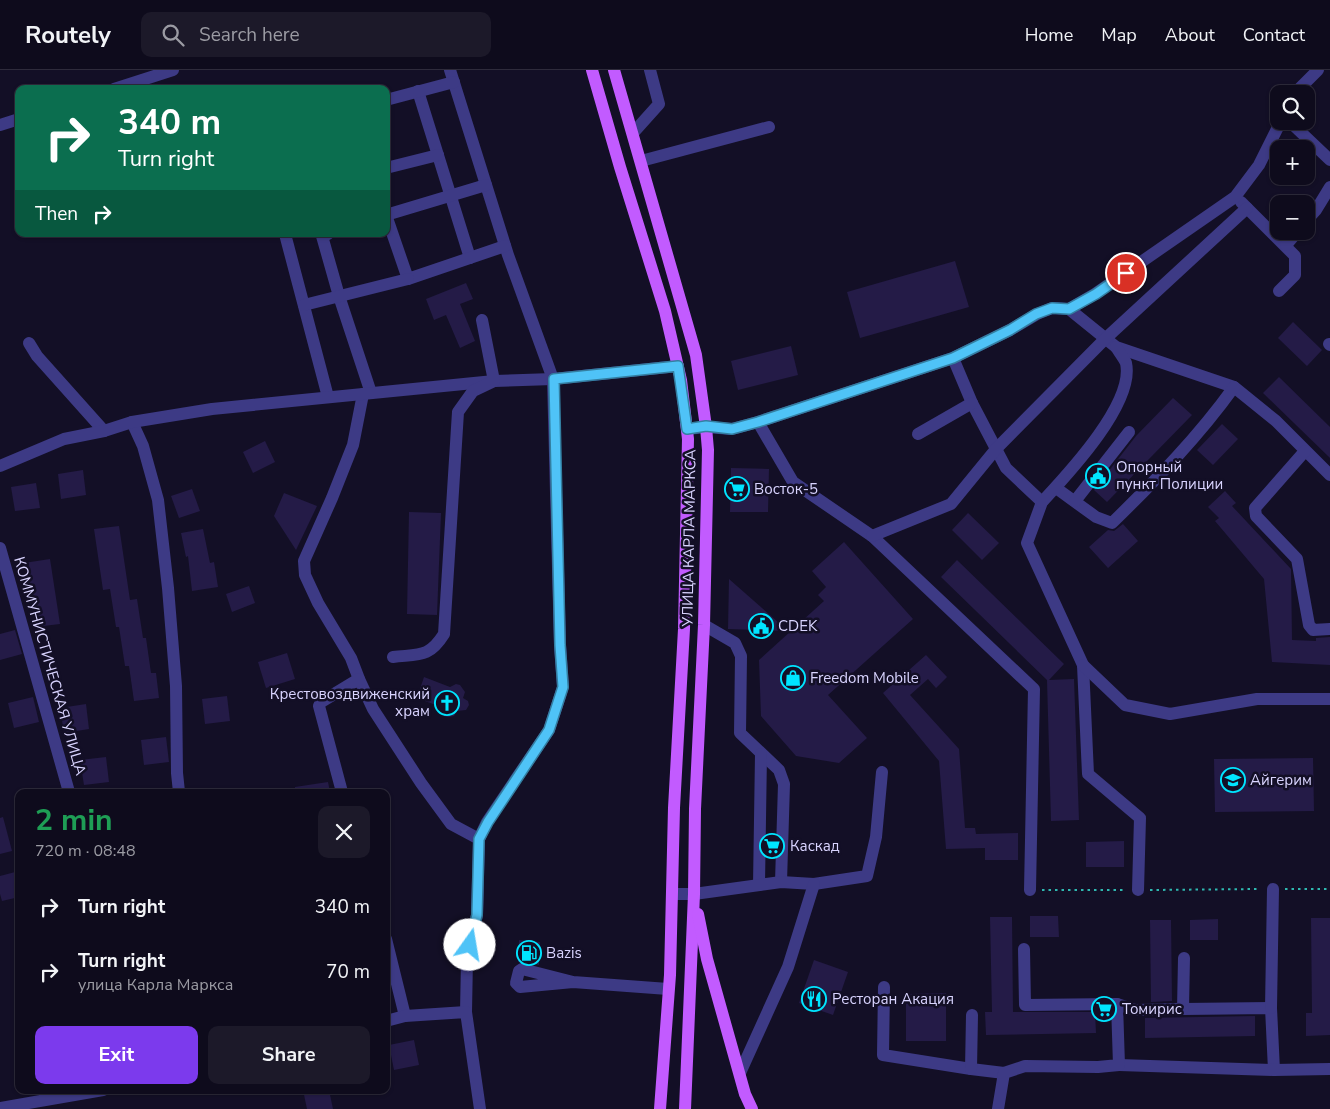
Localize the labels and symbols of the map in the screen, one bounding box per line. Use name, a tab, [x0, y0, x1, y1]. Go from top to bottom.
pin	[1105, 252, 1147, 294]
street label: УЛИЦА КАРЛА МАРКСА	[677, 449, 701, 628]
place label: Опорный пункт Полиции	[1116, 457, 1223, 494]
public building icon: Опорный пункт Полиции	[1085, 463, 1111, 489]
supermarket icon: Восток-5	[724, 476, 750, 502]
place label: Восток-5	[754, 479, 818, 499]
street label: КОММУНИСТИЧЕСКАЯ УЛИЦА	[9, 554, 91, 778]
public building icon: CDEK	[748, 613, 774, 639]
place label: CDEK	[778, 616, 818, 636]
shop icon: Freedom Mobile	[780, 665, 806, 691]
place label: Freedom Mobile	[810, 668, 919, 688]
place label: Крестовоздвиженский храм	[270, 684, 430, 721]
church icon: Крестовоздвиженский храм	[434, 690, 460, 716]
school or university icon: Айгерим	[1220, 767, 1246, 793]
place label: Айгерим	[1250, 770, 1312, 790]
supermarket icon: Каскад	[759, 833, 785, 859]
place label: Каскад	[790, 836, 840, 856]
position arrow	[443, 918, 495, 970]
fuel station icon: Bazis	[516, 940, 542, 966]
place label: Bazis	[546, 943, 582, 963]
restaurant icon: Ресторан Акация	[801, 986, 827, 1012]
place label: Ресторан Акация	[832, 989, 954, 1009]
supermarket icon: Томирис	[1091, 996, 1117, 1022]
place label: Томирис	[1122, 999, 1182, 1019]

